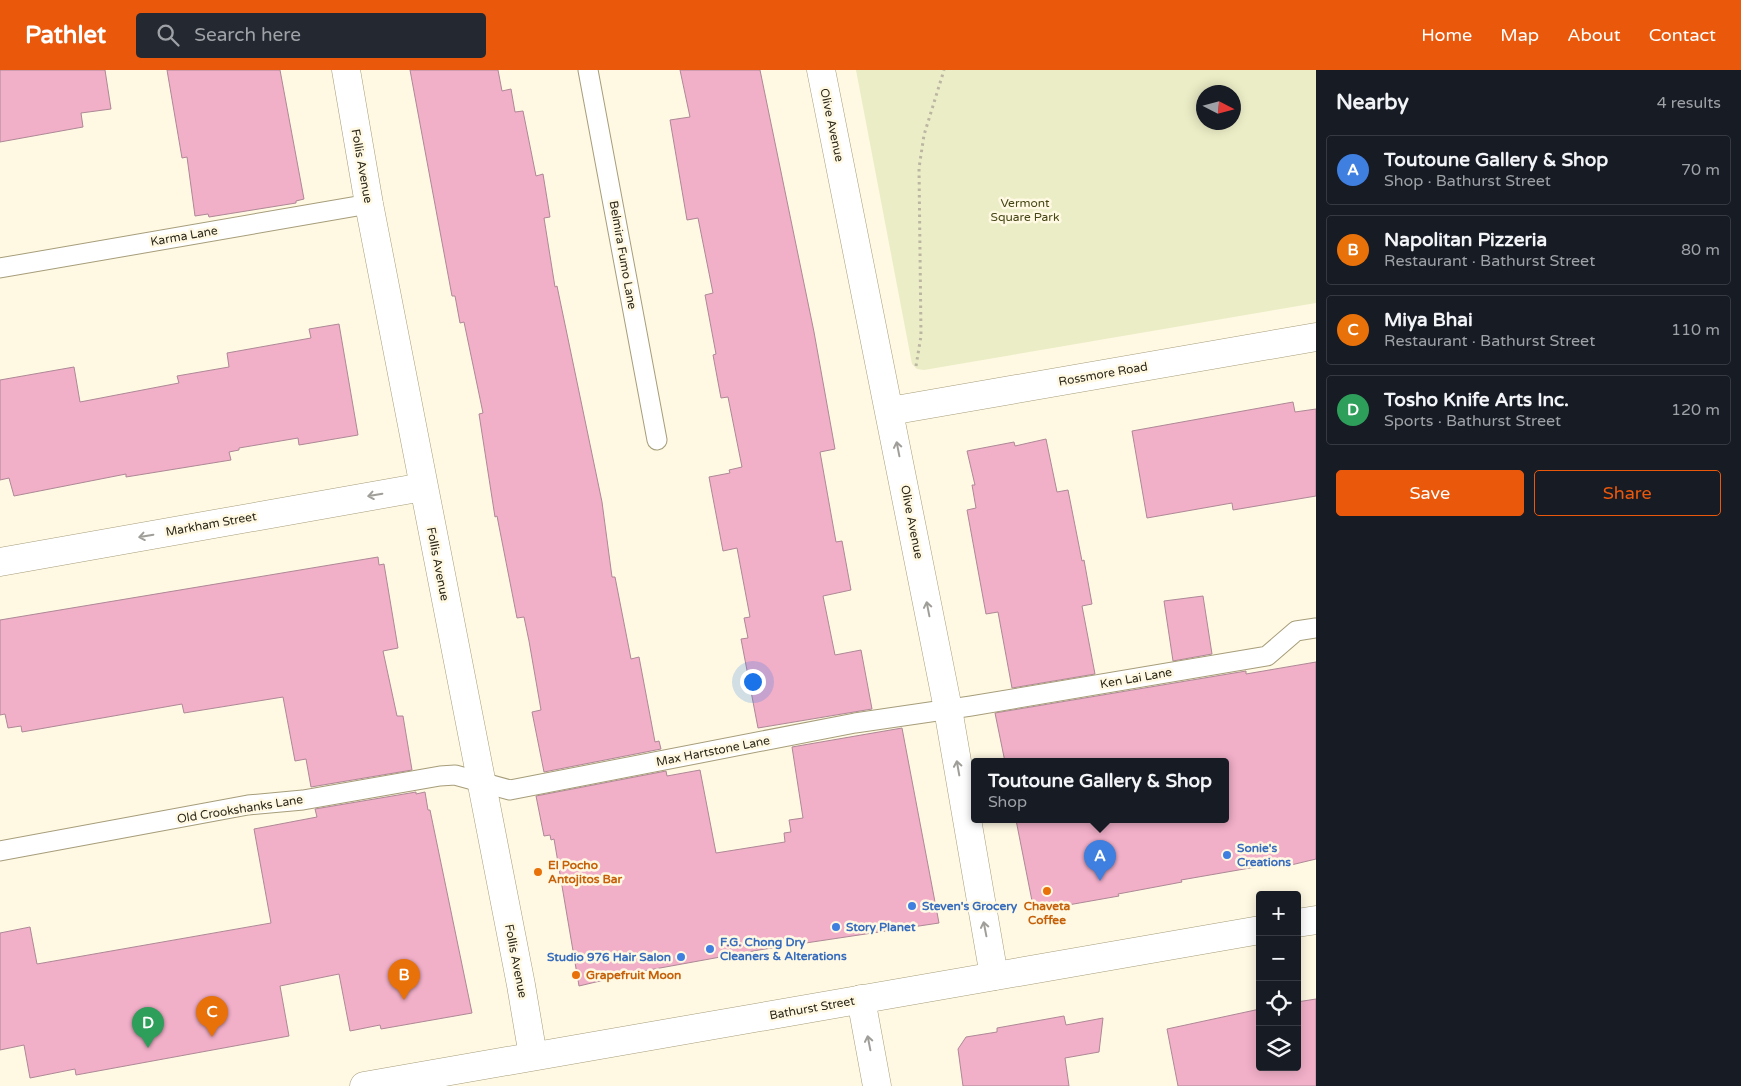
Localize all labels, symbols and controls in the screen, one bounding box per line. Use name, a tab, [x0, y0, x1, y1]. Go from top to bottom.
search box	[136, 13, 486, 58]
text: Pathlet	[25, 21, 106, 50]
icon: search	[154, 21, 182, 49]
text: Search here	[194, 24, 301, 46]
text: Home	[1421, 24, 1472, 46]
text: Map	[1500, 24, 1539, 46]
text: About	[1567, 24, 1621, 46]
text: Contact	[1649, 24, 1716, 46]
north arrow	[1196, 85, 1241, 130]
street label: Olive Avenue	[817, 87, 847, 163]
text: Nearby	[1336, 90, 1409, 115]
text: 4 results	[1657, 93, 1721, 113]
street label: Follis Avenue	[349, 128, 375, 204]
text: Toutoune Gallery & Shop	[1384, 149, 1608, 171]
text: A	[1347, 160, 1359, 180]
text: 70 m	[1681, 160, 1720, 180]
text: Shop · Bathurst Street	[1384, 171, 1551, 191]
park label: Vermont Square Park	[991, 196, 1060, 224]
street label: Belmira Fumo Lane	[607, 200, 639, 311]
street label: Karma Lane	[149, 223, 219, 249]
text: Napolitan Pizzeria	[1384, 229, 1547, 251]
text: B	[1347, 240, 1359, 260]
text: 80 m	[1681, 240, 1720, 260]
text: Restaurant · Bathurst Street	[1384, 251, 1595, 271]
text: Miya Bhai	[1384, 309, 1473, 331]
text: C	[1347, 320, 1359, 340]
text: 110 m	[1671, 320, 1720, 340]
text: Restaurant · Bathurst Street	[1384, 331, 1595, 351]
street label: Rossmore Road	[1057, 359, 1149, 389]
text: Tosho Knife Arts Inc.	[1384, 389, 1569, 411]
text: D	[1347, 400, 1359, 420]
text: 120 m	[1671, 400, 1720, 420]
text: Sports · Bathurst Street	[1384, 411, 1561, 431]
one-way arrow	[892, 441, 902, 457]
button: Save	[1336, 470, 1524, 516]
button: Share	[1534, 470, 1721, 516]
street label: Olive Avenue	[898, 484, 926, 560]
one-way arrow	[367, 490, 383, 500]
street label: Markham Street	[164, 509, 258, 539]
street label: Follis Avenue	[424, 526, 452, 602]
one-way arrow	[138, 532, 154, 542]
one-way arrow	[923, 601, 933, 617]
street label: Ken Lai Lane	[1099, 665, 1173, 691]
your location	[740, 669, 766, 695]
street label: Max Hartstone Lane	[655, 733, 771, 769]
popup	[971, 758, 1229, 823]
one-way arrow	[952, 761, 962, 777]
text: Toutoune Gallery & Shop	[988, 770, 1212, 792]
street label: Old Crookshanks Lane	[176, 792, 304, 826]
text: Shop	[988, 792, 1027, 812]
pin: A	[1084, 840, 1116, 881]
place label: Sonie's Creations	[1237, 841, 1291, 869]
marker: Sonie's Creations	[1221, 849, 1233, 861]
place label: El Pocho Antojitos Bar	[548, 858, 623, 887]
marker: El Pocho Antojitos Bar	[532, 866, 544, 878]
marker: Chaveta Coffee	[1041, 885, 1053, 897]
map controls	[1256, 891, 1301, 1071]
button: +	[1256, 891, 1301, 936]
place label: Steven's Grocery	[922, 899, 1018, 914]
place label: Chaveta Coffee	[1024, 899, 1071, 927]
marker: Steven's Grocery	[906, 900, 918, 912]
place label: Story Planet	[846, 920, 916, 935]
marker: Story Planet	[830, 921, 842, 933]
one-way arrow	[980, 921, 990, 937]
street label: Follis Avenue	[502, 923, 530, 999]
place label: F.G. Chong Dry Cleaners & Alterations	[720, 935, 847, 963]
button: −	[1256, 936, 1301, 981]
marker: F.G. Chong Dry Cleaners & Alterations	[704, 943, 716, 955]
place label: Studio 976 Hair Salon	[547, 950, 671, 964]
marker: Studio 976 Hair Salon	[675, 951, 687, 963]
pin: B	[388, 959, 420, 1000]
place label: Grapefruit Moon	[586, 968, 681, 983]
marker: Grapefruit Moon	[570, 969, 582, 981]
button: locate	[1256, 981, 1301, 1026]
street label: Bathurst Street	[768, 994, 856, 1022]
pin: C	[196, 996, 228, 1037]
pin: D	[132, 1007, 164, 1048]
button: layers	[1256, 1026, 1301, 1071]
one-way arrow	[864, 1035, 874, 1051]

